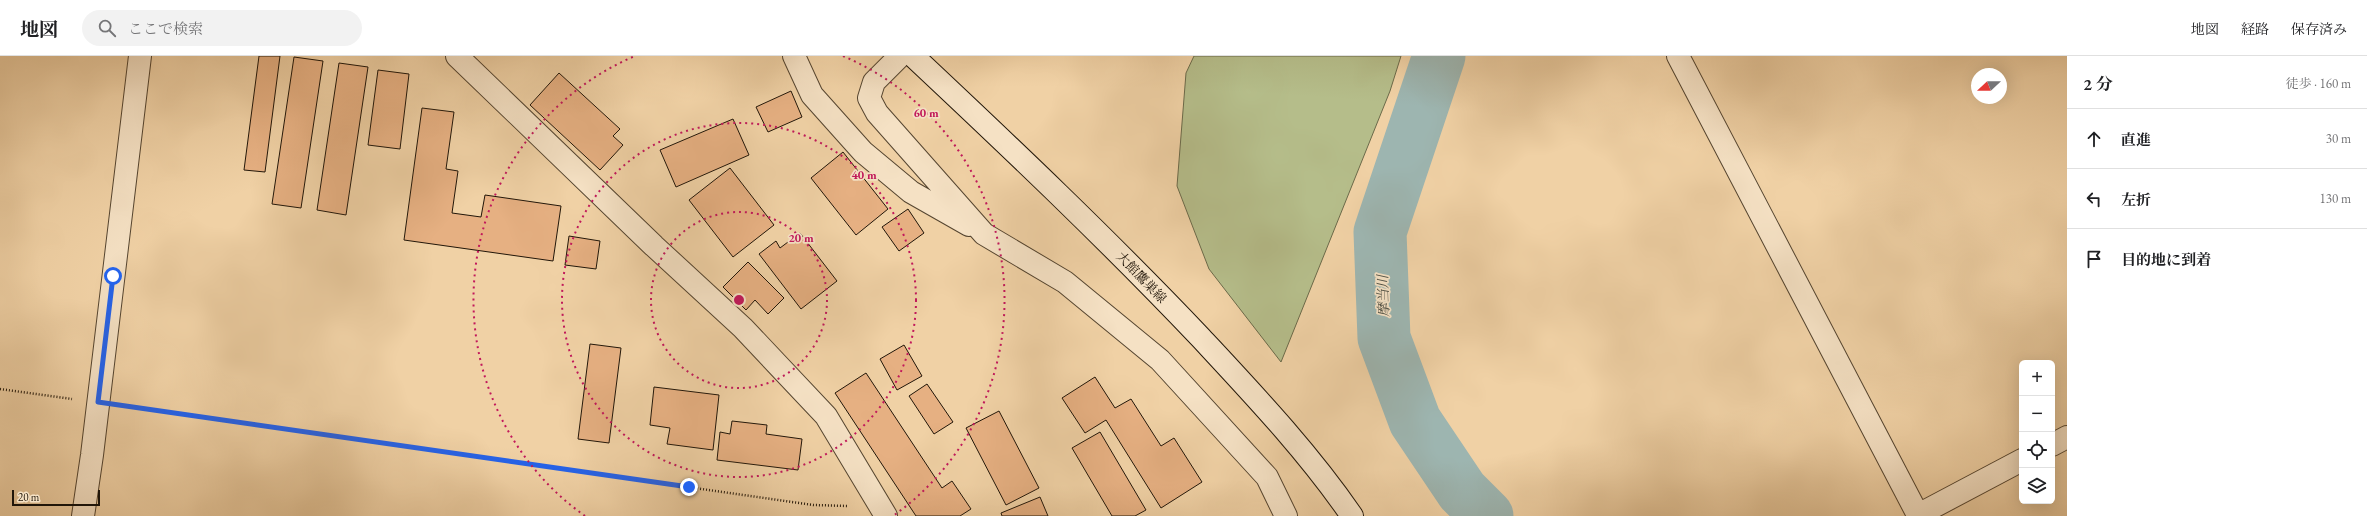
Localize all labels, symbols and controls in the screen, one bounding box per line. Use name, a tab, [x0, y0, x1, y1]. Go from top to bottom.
search box	[82, 10, 362, 46]
text: 地図	[20, 17, 58, 42]
icon: search	[96, 17, 118, 39]
text: ここで検索	[128, 19, 203, 38]
text: 地図	[2191, 20, 2219, 38]
text: 経路	[2241, 20, 2269, 38]
text: 保存済み	[2291, 20, 2347, 38]
north arrow	[1971, 68, 2007, 104]
text: 2 分	[2083, 73, 2113, 95]
text: 徒歩 · 160 m	[2286, 75, 2351, 92]
text: 60 m	[913, 105, 939, 121]
icon: ahead	[2083, 128, 2105, 150]
text: 直進	[2121, 130, 2151, 149]
text: 30 m	[2326, 130, 2351, 147]
text: 40 m	[851, 167, 877, 183]
icon: left	[2083, 188, 2105, 210]
text: 左折	[2121, 190, 2151, 209]
text: 130 m	[2320, 190, 2351, 207]
text: 20 m	[788, 230, 814, 246]
street label: 大館鷹巣線	[1113, 248, 1170, 307]
icon: arrive	[2083, 248, 2105, 270]
text: 目的地に到着	[2121, 250, 2211, 269]
route start	[104, 267, 122, 285]
water label: 摩当川	[1373, 273, 1393, 317]
centre of rings	[732, 293, 746, 307]
map controls	[2019, 360, 2055, 504]
button: +	[2019, 360, 2055, 396]
button: −	[2019, 396, 2055, 432]
button: locate	[2019, 432, 2055, 468]
button: layers	[2019, 468, 2055, 504]
route end	[680, 478, 698, 496]
scale bar	[12, 488, 100, 507]
text: 20 m	[18, 490, 39, 504]

